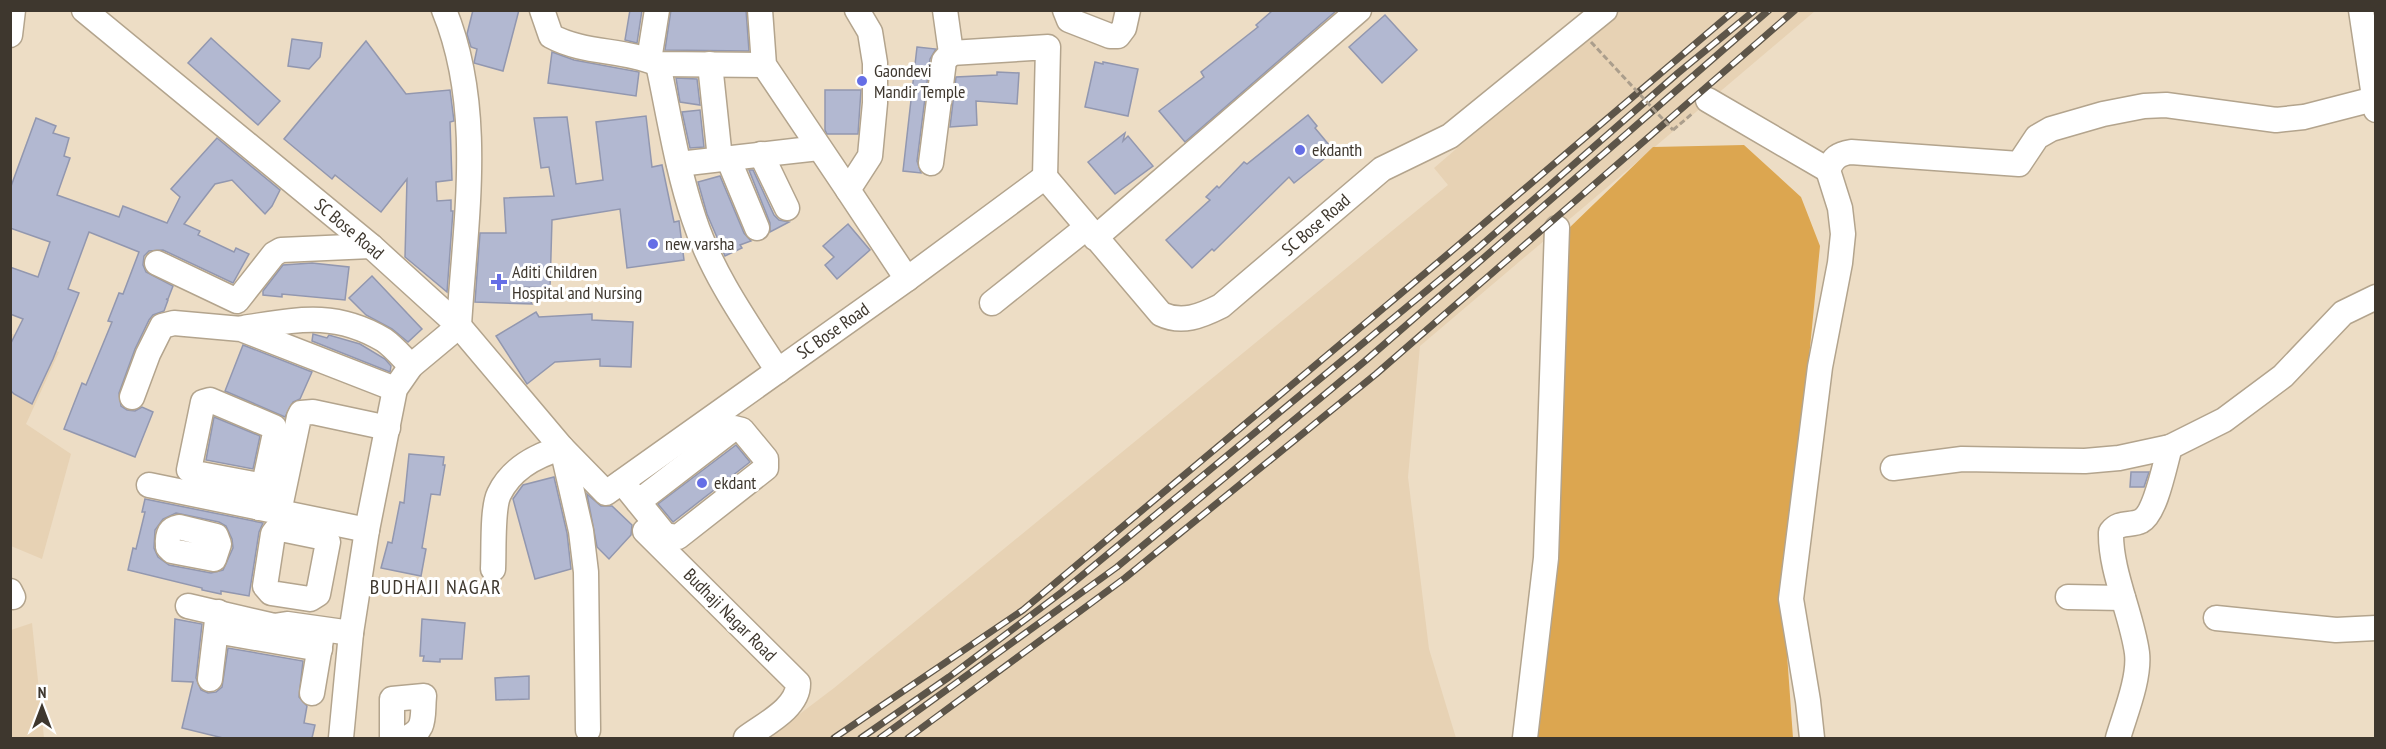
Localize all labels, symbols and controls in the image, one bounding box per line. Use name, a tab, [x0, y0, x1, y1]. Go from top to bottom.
place label: Gaondevi Mandir Temple	[874, 59, 965, 103]
marker: Gaondevi Mandir Temple	[855, 74, 869, 88]
place label: ekdanth	[1312, 138, 1362, 161]
marker: ekdanth	[1293, 143, 1307, 157]
street label: SC Bose Road	[1277, 189, 1355, 261]
street label: SC Bose Road	[310, 193, 389, 264]
place label: new varsha	[665, 232, 735, 255]
marker: new varsha	[646, 237, 660, 251]
place label: Aditi Children Hospital and Nursing	[512, 260, 642, 304]
marker: Aditi Children Hospital and Nursing	[490, 273, 508, 291]
street label: SC Bose Road	[792, 297, 874, 364]
place label: ekdant	[714, 471, 756, 494]
marker: ekdant	[695, 476, 709, 490]
street label: Budhaji Nagar Road	[679, 563, 782, 666]
district label: BUDHAJI NAGAR	[370, 574, 502, 600]
north arrow	[12, 677, 72, 737]
text: N	[38, 682, 46, 702]

